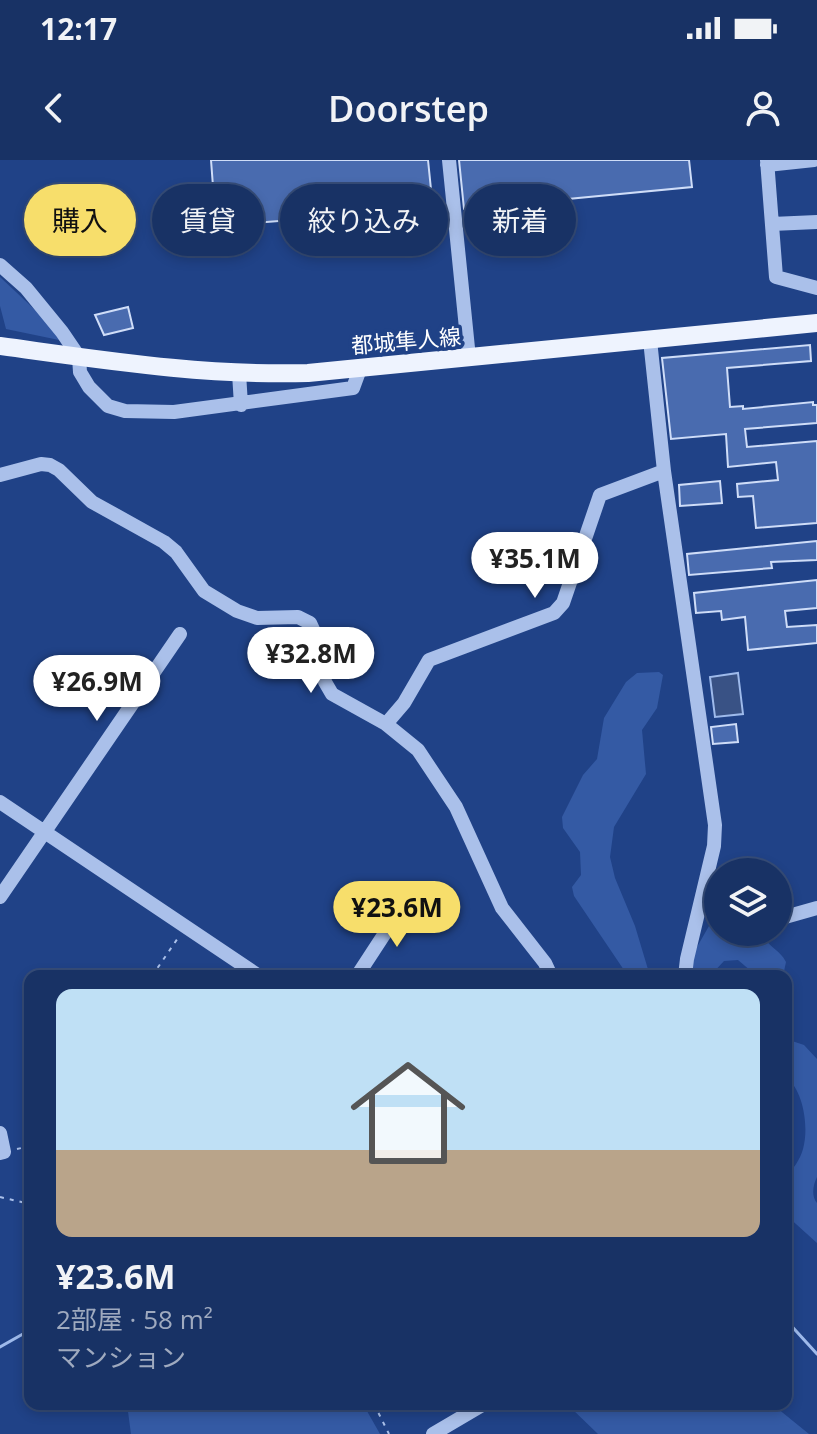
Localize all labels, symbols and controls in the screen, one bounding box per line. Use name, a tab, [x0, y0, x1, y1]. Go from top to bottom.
text: 12:17	[40, 8, 117, 49]
text: Doorstep	[328, 84, 489, 133]
icon: back	[32, 86, 76, 130]
icon: person	[741, 86, 785, 130]
chip: 購入	[24, 184, 136, 256]
chip: 賃貸	[152, 184, 264, 256]
chip: 絞り込み	[280, 184, 448, 256]
chip: 新着	[464, 184, 576, 256]
street label: 都城隼人線	[350, 320, 462, 360]
pin: ¥35.1M	[470, 532, 600, 600]
text: ¥35.1M	[489, 540, 581, 576]
pin: ¥32.8M	[246, 627, 376, 695]
text: ¥32.8M	[265, 635, 357, 671]
pin: ¥26.9M	[32, 655, 162, 723]
text: ¥26.9M	[51, 663, 143, 699]
map controls	[704, 858, 792, 946]
button: layers	[704, 858, 792, 946]
pin: ¥23.6M	[332, 881, 462, 949]
text: ¥23.6M	[351, 889, 443, 925]
icon: home	[336, 1041, 480, 1185]
text: ¥23.6M	[56, 1253, 176, 1299]
text: 2部屋 · 58 m²	[56, 1301, 213, 1337]
text: マンション	[56, 1339, 186, 1375]

